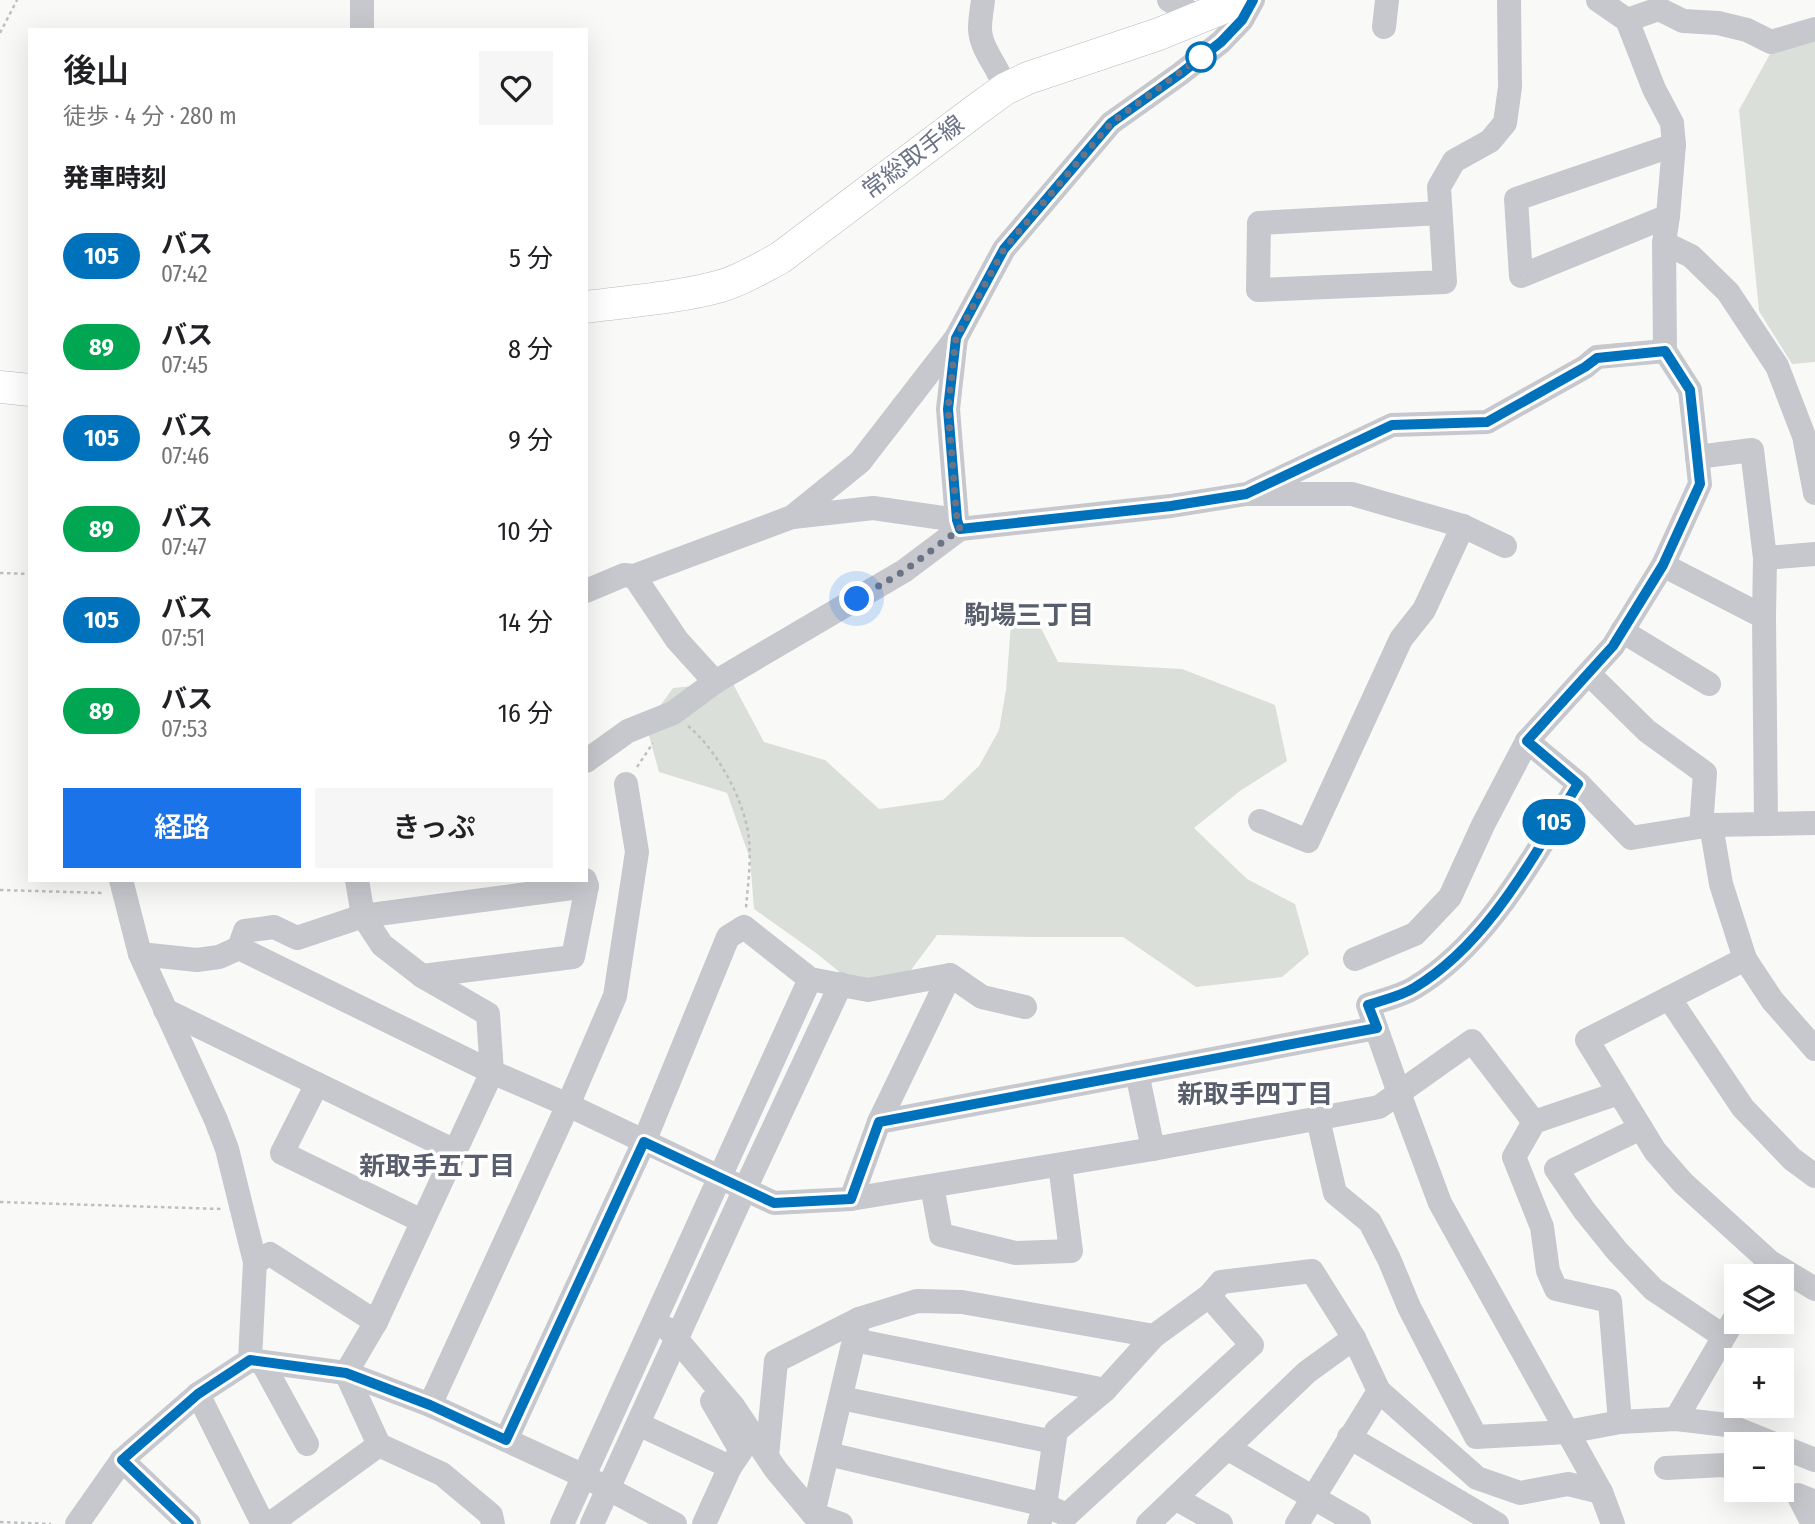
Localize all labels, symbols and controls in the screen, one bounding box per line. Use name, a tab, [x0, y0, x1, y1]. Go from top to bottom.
unlabelled marker	[1186, 42, 1216, 72]
text: 後山	[63, 51, 129, 91]
button: heart	[479, 51, 553, 125]
text: 徒歩 · 4 分 · 280 m	[63, 102, 237, 130]
street label: 常総取手線	[857, 110, 969, 204]
text: 発車時刻	[63, 163, 167, 194]
text: バス	[161, 229, 213, 260]
text: 105	[84, 242, 119, 270]
text: 5 分	[509, 243, 553, 274]
text: 07:42	[161, 260, 208, 288]
text: バス	[161, 320, 213, 351]
text: 89	[89, 333, 114, 361]
text: 8 分	[508, 334, 553, 365]
text: 07:45	[161, 351, 208, 379]
text: バス	[161, 411, 213, 442]
text: 105	[84, 424, 119, 452]
text: 9 分	[508, 425, 553, 456]
text: 07:46	[161, 442, 209, 470]
text: バス	[161, 502, 213, 533]
text: 89	[89, 515, 114, 543]
text: 10 分	[497, 516, 553, 547]
text: 07:47	[161, 533, 207, 561]
your location	[839, 581, 874, 616]
text: バス	[161, 593, 213, 624]
district label: 駒場三丁目	[964, 600, 1094, 631]
text: 105	[84, 606, 119, 634]
text: 14 分	[498, 607, 553, 638]
text: 07:51	[161, 624, 205, 652]
text: バス	[161, 684, 213, 715]
text: 89	[89, 697, 114, 725]
text: 16 分	[498, 698, 553, 729]
text: 07:53	[161, 715, 208, 743]
button: 経路	[63, 788, 301, 868]
button: きっぷ	[315, 788, 553, 868]
line badge: 105	[1514, 799, 1594, 845]
text: 105	[1536, 808, 1572, 836]
district label: 新取手四丁目	[1177, 1079, 1333, 1110]
district label: 新取手五丁目	[359, 1151, 515, 1182]
map controls	[1724, 1264, 1794, 1502]
button: layers	[1724, 1264, 1794, 1334]
button: +	[1724, 1348, 1794, 1418]
button: −	[1724, 1432, 1794, 1502]

